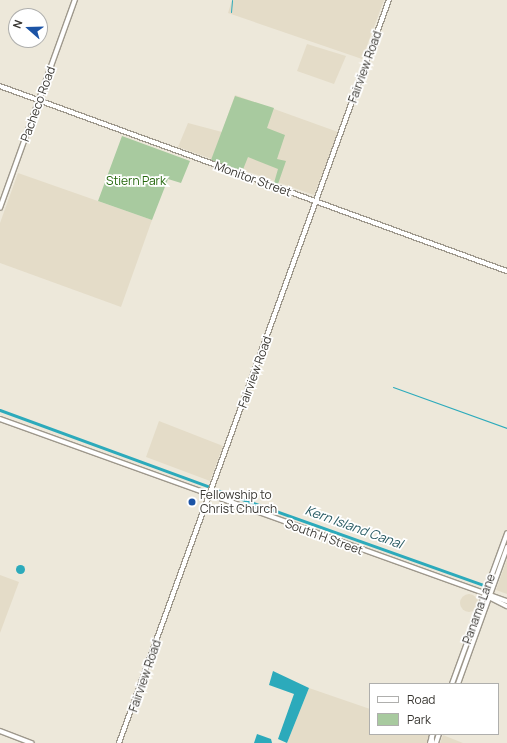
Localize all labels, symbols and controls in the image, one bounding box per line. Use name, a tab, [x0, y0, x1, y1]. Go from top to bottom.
north arrow	[8, 8, 48, 48]
text: N	[9, 18, 26, 30]
street label: Fairview Road	[345, 29, 385, 105]
street label: Pacheco Road	[18, 65, 58, 143]
street label: Monitor Street	[213, 158, 293, 200]
park label: Stiern Park	[106, 174, 166, 188]
street label: Fairview Road	[235, 334, 275, 410]
place label: Fellowship to Christ Church	[200, 488, 277, 516]
marker: Fellowship to Christ Church	[187, 497, 197, 507]
water label: Kern Island Canal	[303, 502, 405, 552]
street label: South H Street	[283, 516, 365, 558]
street label: Panama Lane	[460, 572, 498, 646]
street label: Fairview Road	[126, 638, 164, 714]
legend	[369, 683, 499, 735]
text: Road	[407, 691, 435, 708]
text: Park	[407, 711, 431, 728]

